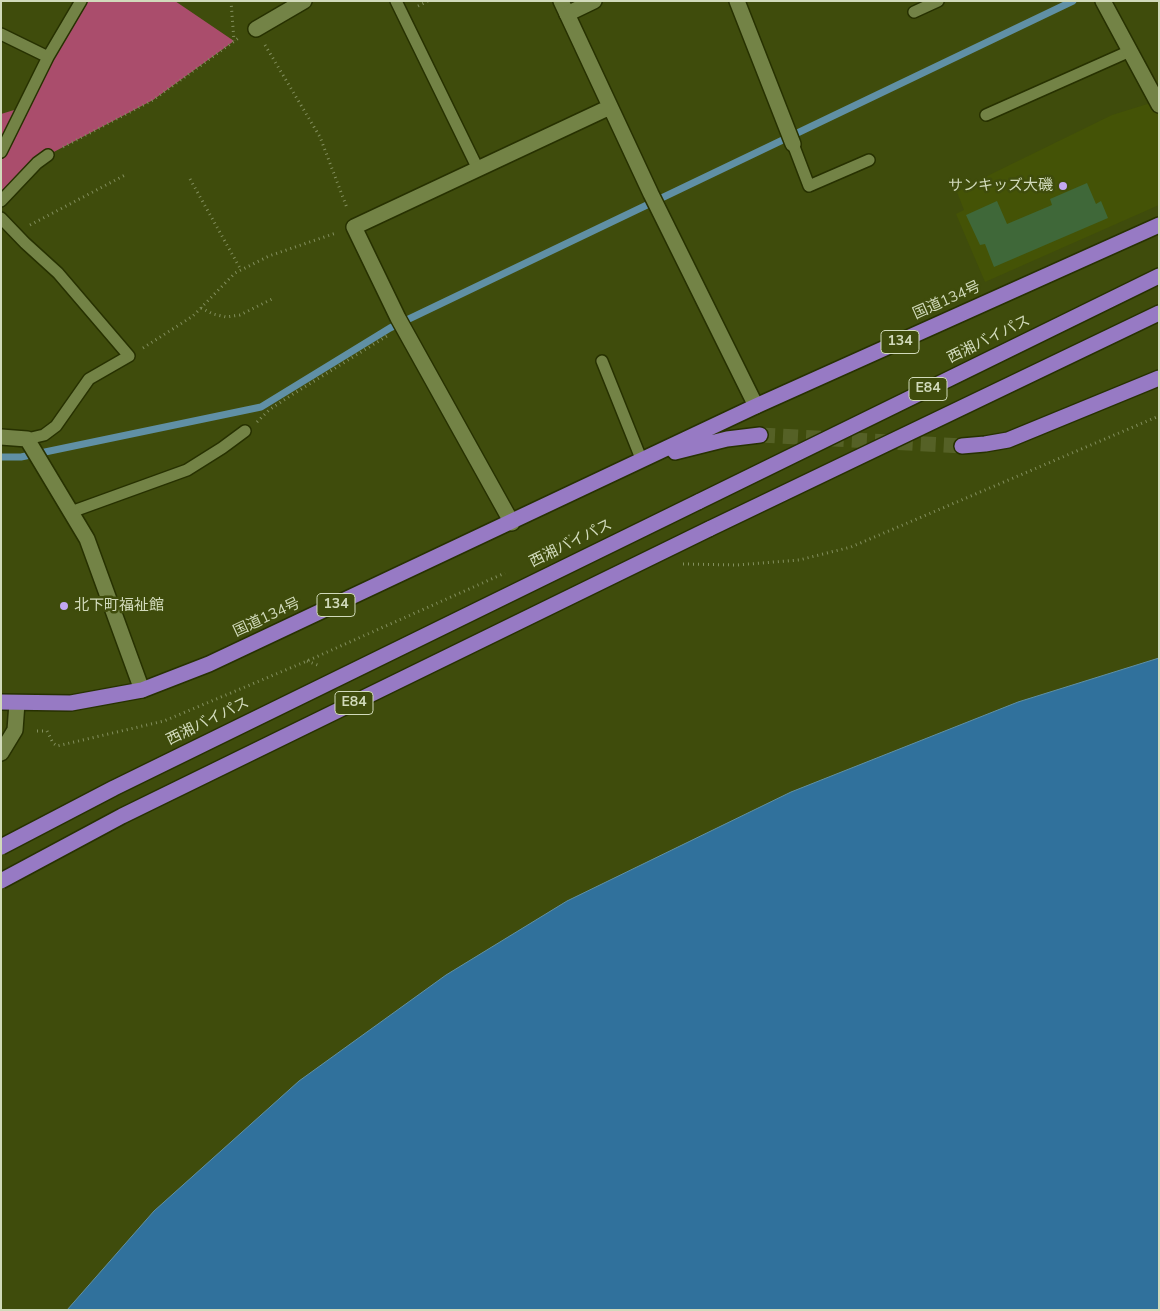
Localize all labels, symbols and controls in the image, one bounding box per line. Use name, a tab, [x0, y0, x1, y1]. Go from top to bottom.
place label: サンキッズ大磯	[948, 177, 1053, 195]
marker: サンキッズ大磯	[1057, 180, 1069, 192]
street label: 国道134号	[910, 278, 984, 324]
street label: 西湘バイパス	[945, 312, 1033, 368]
road number: 134	[881, 331, 919, 354]
road number: E84	[909, 378, 947, 400]
street label: 西湘バイパス	[527, 516, 615, 572]
road number: 134	[317, 594, 355, 616]
street label: 国道134号	[231, 595, 303, 641]
place label: 北下町福祉館	[74, 597, 164, 615]
marker: 北下町福祉館	[58, 600, 70, 612]
road number: E84	[335, 691, 373, 714]
street label: 西湘バイパス	[164, 694, 252, 750]

